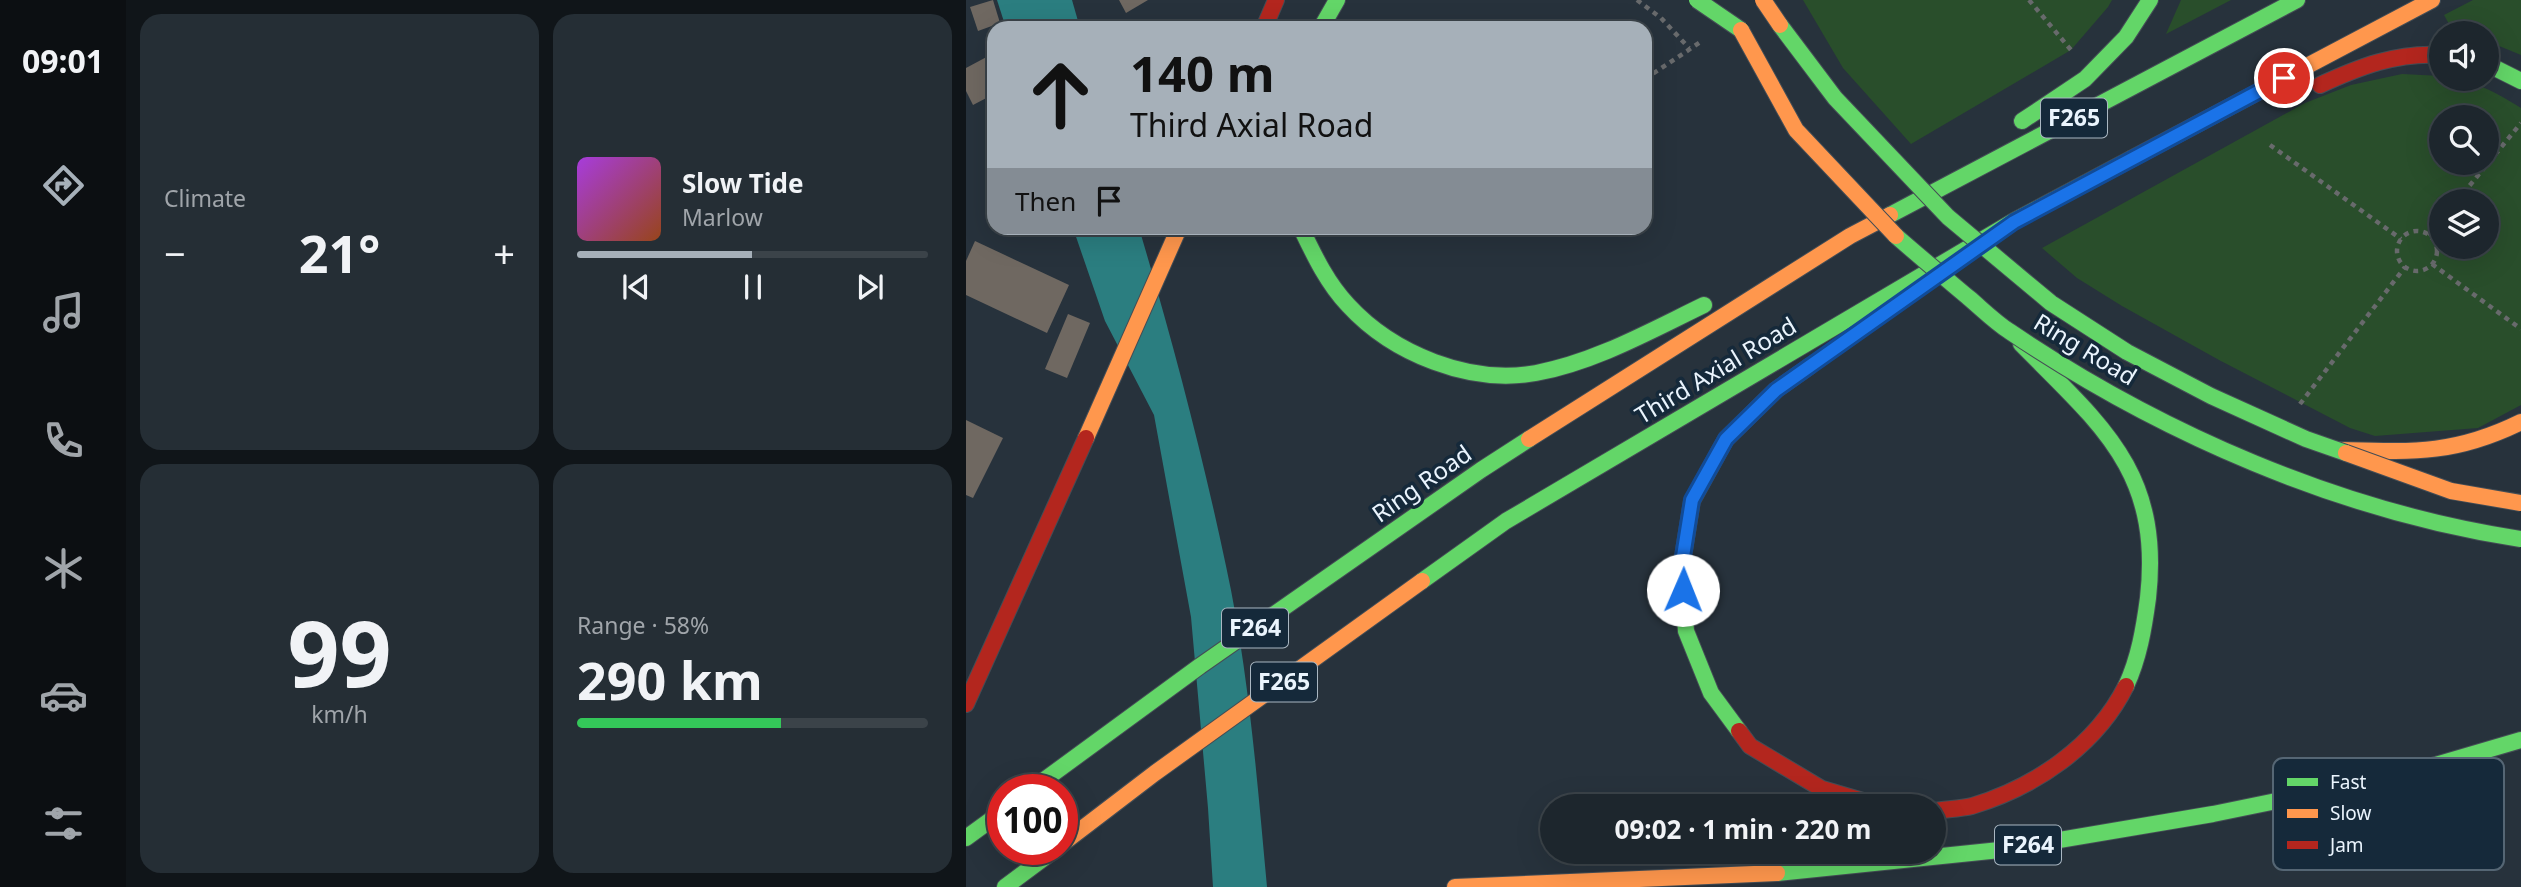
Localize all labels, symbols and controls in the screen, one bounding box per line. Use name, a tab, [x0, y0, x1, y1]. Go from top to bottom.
map controls	[2429, 21, 2499, 259]
button: sound	[2429, 21, 2499, 91]
text: 09:01	[22, 39, 104, 82]
text: 140 m	[1130, 40, 1275, 106]
pin	[2254, 48, 2314, 108]
icon: ahead	[1015, 49, 1106, 140]
icon: arrive	[2265, 59, 2303, 97]
road number: F265	[2041, 99, 2107, 138]
text: Third Axial Road	[1130, 103, 1373, 146]
button: search	[2429, 105, 2499, 175]
icon: directions	[39, 161, 88, 210]
text: Slow Tide	[682, 165, 804, 201]
text: Climate	[164, 182, 246, 214]
icon: arrive	[1090, 182, 1128, 220]
text: Then	[1015, 183, 1076, 219]
button: layers	[2429, 189, 2499, 259]
text: Marlow	[682, 201, 763, 233]
text: 21°	[299, 217, 380, 288]
text: −	[164, 227, 186, 279]
text: +	[493, 227, 515, 279]
icon: previous	[617, 268, 655, 306]
icon: pause	[734, 268, 772, 306]
icon: next	[851, 268, 889, 306]
icon: music	[39, 288, 88, 337]
street label: Ring Road	[2028, 305, 2143, 392]
street label: Third Axial Road	[1628, 309, 1802, 431]
icon: phone	[39, 416, 88, 465]
street label: Ring Road	[1365, 436, 1478, 529]
icon: climate	[39, 544, 88, 593]
position arrow	[1646, 553, 1720, 627]
text: 99	[287, 590, 392, 714]
road number: F264	[1222, 608, 1288, 648]
text: Range · 58%	[577, 609, 709, 641]
text: 290 km	[577, 644, 763, 715]
road number: F265	[1251, 662, 1317, 702]
icon: car	[39, 671, 88, 720]
text: km/h	[311, 698, 368, 730]
legend	[2273, 758, 2504, 870]
text: Fast	[2330, 769, 2367, 795]
speed limit sign: 100	[987, 774, 1078, 865]
icon: filters	[39, 799, 88, 848]
text: Slow	[2330, 800, 2371, 826]
text: 09:02 · 1 min · 220 m	[1615, 811, 1871, 847]
road number: F264	[1995, 825, 2061, 864]
text: Jam	[2328, 832, 2364, 858]

